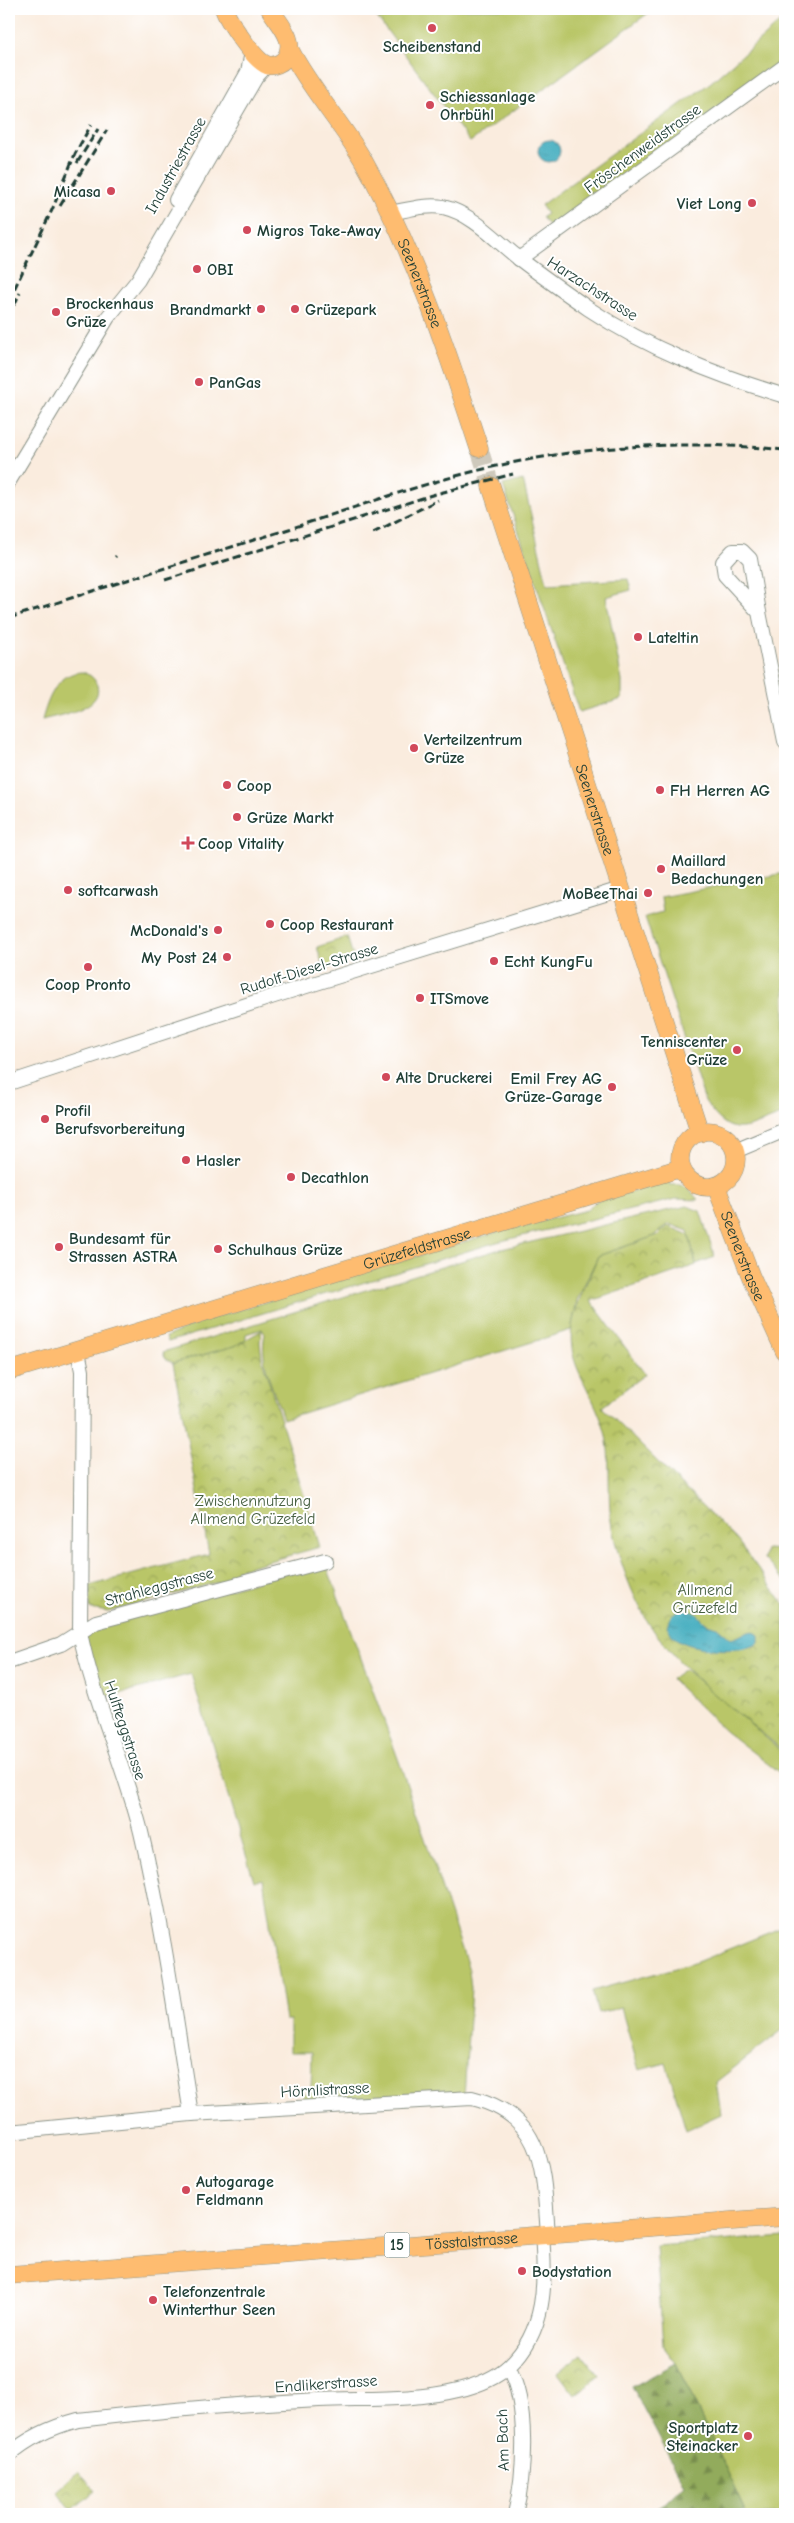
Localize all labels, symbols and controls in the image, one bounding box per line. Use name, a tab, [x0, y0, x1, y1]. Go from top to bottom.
marker: Scheibenstand	[426, 22, 438, 34]
place label: Scheibenstand	[383, 38, 481, 56]
place label: Schiessanlage Ohrbühl	[440, 88, 536, 124]
marker: Schiessanlage Ohrbühl	[424, 99, 436, 111]
street label: Fröschenweidstrasse	[581, 101, 704, 197]
street label: Industriestrasse	[142, 114, 210, 217]
place label: Micasa	[54, 183, 101, 201]
marker: Micasa	[105, 185, 117, 197]
place label: Viet Long	[677, 195, 742, 213]
marker: Viet Long	[746, 197, 758, 209]
place label: Migros Take-Away	[257, 222, 382, 240]
marker: Migros Take-Away	[241, 224, 253, 236]
street label: Seenerstrasse	[393, 236, 445, 331]
street label: Harzachstrasse	[544, 253, 641, 325]
place label: OBI	[207, 261, 233, 279]
marker: OBI	[191, 263, 203, 275]
place label: Brockenhaus Grüze	[66, 295, 154, 331]
place label: Brandmarkt	[170, 301, 252, 319]
place label: Grüzepark	[305, 301, 376, 319]
marker: Brandmarkt	[255, 303, 267, 315]
marker: Grüzepark	[289, 303, 301, 315]
marker: Brockenhaus Grüze	[50, 306, 62, 318]
place label: PanGas	[209, 374, 261, 392]
marker: PanGas	[193, 376, 205, 388]
place label: Lateltin	[648, 629, 699, 647]
marker: Lateltin	[632, 631, 644, 643]
place label: Verteilzentrum Grüze	[424, 731, 522, 767]
marker: Verteilzentrum Grüze	[408, 742, 420, 754]
street label: Seenerstrasse	[571, 762, 618, 858]
place label: Coop	[237, 777, 272, 795]
marker: Coop	[221, 779, 233, 791]
place label: FH Herren AG	[670, 782, 770, 800]
marker: FH Herren AG	[654, 784, 666, 796]
place label: Grüze Markt	[247, 809, 334, 827]
marker: Grüze Markt	[231, 811, 243, 823]
place label: Coop Vitality	[198, 835, 285, 853]
marker: Coop Vitality	[182, 837, 194, 849]
place label: Maillard Bedachungen	[671, 852, 763, 888]
marker: Maillard Bedachungen	[655, 863, 667, 875]
place label: softcarwash	[78, 882, 158, 900]
marker: softcarwash	[62, 884, 74, 896]
place label: MoBeeThai	[562, 885, 638, 903]
marker: MoBeeThai	[642, 887, 654, 899]
place label: Coop Restaurant	[280, 916, 394, 934]
marker: Coop Restaurant	[264, 918, 276, 930]
place label: McDonald's	[130, 922, 208, 940]
marker: McDonald's	[212, 924, 224, 936]
street label: Rudolf-Diesel-Strasse	[238, 939, 380, 998]
place label: My Post 24	[141, 949, 217, 967]
marker: My Post 24	[221, 951, 233, 963]
place label: Echt KungFu	[504, 953, 593, 971]
marker: Echt KungFu	[488, 955, 500, 967]
marker: Coop Pronto	[82, 961, 94, 973]
place label: Coop Pronto	[45, 976, 131, 994]
place label: ITSmove	[430, 990, 489, 1008]
marker: ITSmove	[414, 992, 426, 1004]
place label: Tenniscenter Grüze	[641, 1033, 728, 1069]
marker: Tenniscenter Grüze	[731, 1044, 743, 1056]
place label: Alte Druckerei	[396, 1069, 492, 1087]
place label: Emil Frey AG Grüze-Garage	[505, 1070, 602, 1106]
marker: Alte Druckerei	[380, 1071, 392, 1083]
marker: Emil Frey AG Grüze-Garage	[606, 1081, 618, 1093]
place label: Profil Berufsvorbereitung	[55, 1102, 186, 1138]
marker: Profil Berufsvorbereitung	[39, 1113, 51, 1125]
place label: Hasler	[196, 1152, 241, 1170]
marker: Hasler	[180, 1154, 192, 1166]
place label: Decathlon	[301, 1169, 369, 1187]
marker: Decathlon	[285, 1171, 297, 1183]
street label: Seenerstrasse	[717, 1209, 769, 1304]
street label: Grüzefeldstrasse	[361, 1224, 473, 1274]
place label: Bundesamt für Strassen ASTRA	[69, 1230, 177, 1266]
marker: Bundesamt für Strassen ASTRA	[53, 1241, 65, 1253]
place label: Schulhaus Grüze	[228, 1241, 343, 1259]
marker: Schulhaus Grüze	[212, 1243, 224, 1255]
park label: Zwischennutzung Allmend Grüzefeld	[191, 1492, 315, 1528]
street label: Strahleggstrasse	[103, 1564, 215, 1610]
park label: Allmend Grüzefeld	[673, 1581, 737, 1617]
street label: Hulfteggstrasse	[100, 1678, 150, 1782]
street label: Hörnlistrasse	[280, 2079, 370, 2101]
place label: Autogarage Feldmann	[196, 2173, 274, 2209]
marker: Autogarage Feldmann	[180, 2184, 192, 2196]
street label: Tösstalstrasse	[425, 2229, 519, 2254]
road number: 15	[384, 2232, 410, 2258]
place label: Bodystation	[532, 2263, 612, 2281]
marker: Bodystation	[516, 2265, 528, 2277]
place label: Telefonzentrale Winterthur Seen	[163, 2283, 276, 2319]
marker: Telefonzentrale Winterthur Seen	[147, 2294, 159, 2306]
street label: Endlikerstrasse	[274, 2371, 378, 2397]
street label: Am Bach	[493, 2408, 513, 2471]
place label: Sportplatz Steinacker	[666, 2419, 739, 2455]
marker: Sportplatz Steinacker	[742, 2430, 754, 2442]

